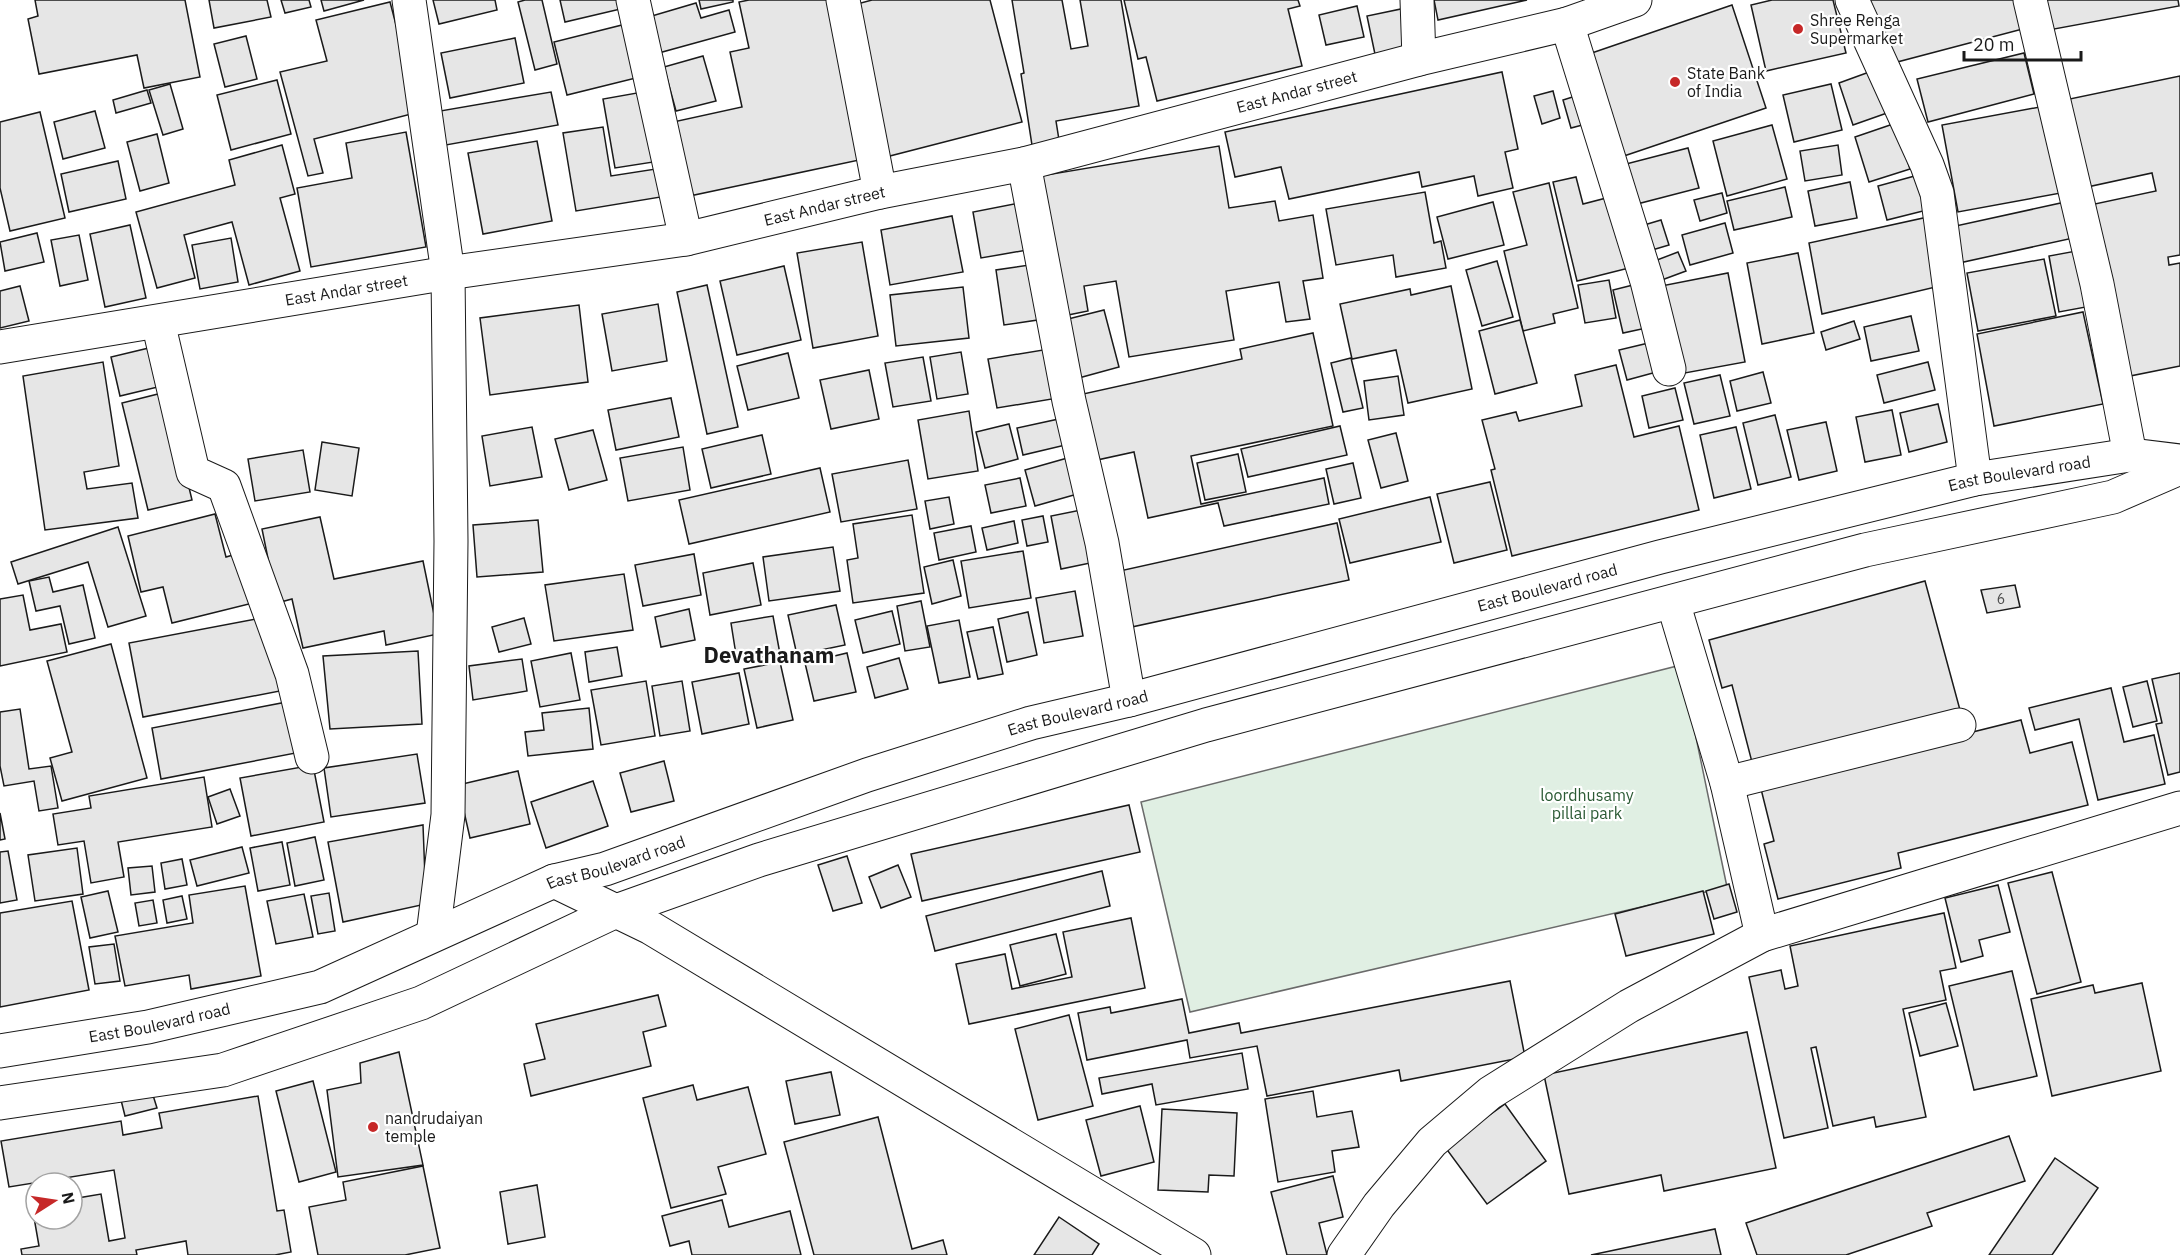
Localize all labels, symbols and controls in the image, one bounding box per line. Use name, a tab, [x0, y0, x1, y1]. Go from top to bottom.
place label: Shree Renga Supermarket	[1810, 10, 1903, 48]
marker: Shree Renga Supermarket	[1791, 22, 1805, 36]
scale bar	[1964, 24, 2081, 62]
text: 20 m	[1973, 33, 2015, 56]
place label: State Bank of India	[1687, 63, 1766, 101]
street label: East Andar street	[1234, 66, 1359, 117]
marker: State Bank of India	[1668, 75, 1682, 89]
street label: East Andar street	[762, 181, 887, 230]
street label: East Andar street	[283, 270, 409, 310]
street label: East Boulevard road	[1946, 451, 2092, 495]
street label: East Boulevard road	[1475, 559, 1619, 616]
house number: 6	[1997, 590, 2005, 608]
district label: Devathanam	[704, 640, 834, 669]
street label: East Boulevard road	[1005, 685, 1150, 740]
park label: loordhusamy pillai park	[1540, 785, 1634, 823]
street label: East Boulevard road	[543, 831, 688, 893]
street label: East Boulevard road	[87, 998, 232, 1046]
place label: nandrudaiyan temple	[385, 1108, 483, 1146]
marker: nandrudaiyan temple	[366, 1120, 380, 1134]
north arrow	[24, 1171, 84, 1231]
text: N	[58, 1190, 80, 1206]

